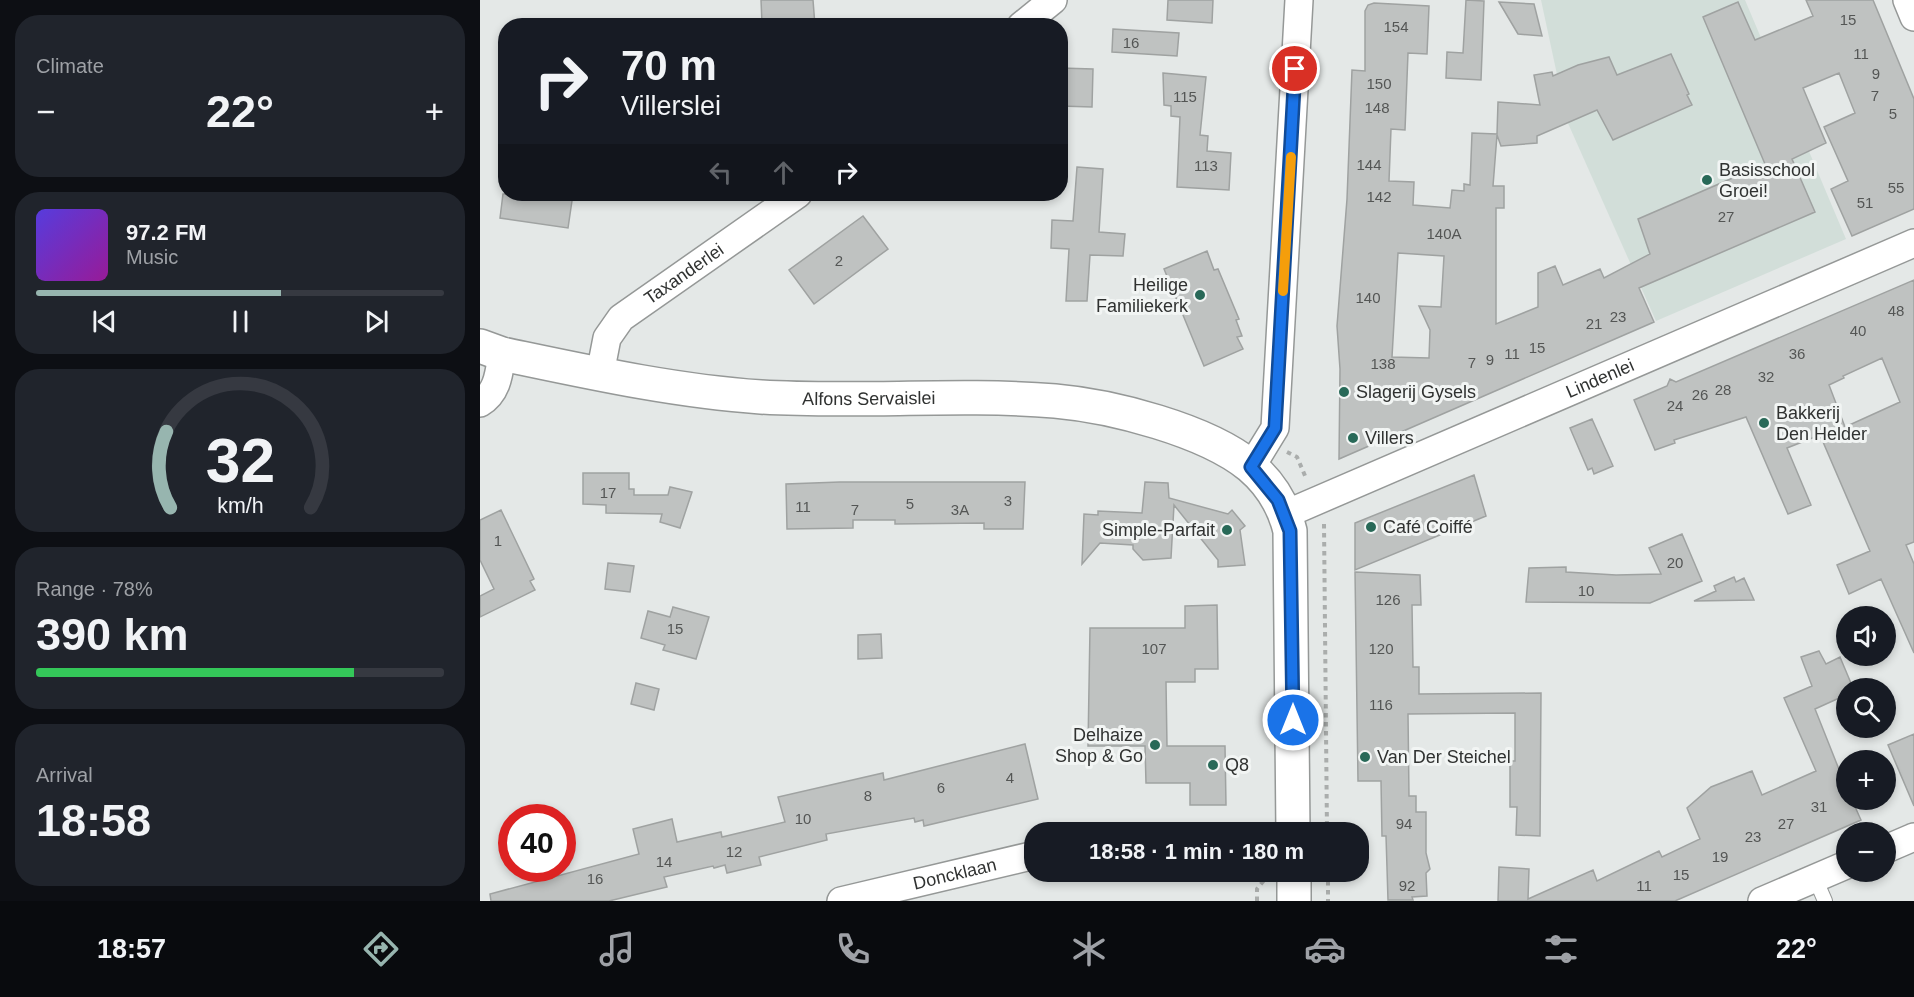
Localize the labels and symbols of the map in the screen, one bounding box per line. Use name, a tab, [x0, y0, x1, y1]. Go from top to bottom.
house number: 15	[1840, 11, 1856, 28]
house number: 154	[1383, 18, 1409, 35]
house number: 16	[1123, 34, 1139, 51]
pin	[1269, 43, 1320, 94]
house number: 11	[1853, 45, 1869, 62]
house number: 9	[1872, 65, 1880, 82]
house number: 150	[1366, 75, 1392, 92]
house number: 7	[1871, 87, 1879, 104]
house number: 115	[1173, 88, 1197, 105]
house number: 148	[1364, 99, 1390, 116]
house number: 5	[1889, 105, 1897, 122]
house number: 144	[1356, 156, 1382, 173]
house number: 113	[1194, 157, 1218, 174]
place label: Basisschool Groei!	[1719, 160, 1815, 201]
marker: Basisschool Groei!	[1700, 173, 1714, 187]
house number: 55	[1888, 179, 1904, 196]
house number: 142	[1366, 188, 1392, 205]
house number: 51	[1857, 194, 1873, 211]
house number: 27	[1718, 208, 1734, 225]
house number: 140A	[1426, 225, 1462, 242]
street label: Taxanderlei	[641, 239, 727, 308]
house number: 2	[835, 252, 843, 269]
place label: Heilige Familiekerk	[1096, 275, 1189, 316]
marker: Heilige Familiekerk	[1193, 288, 1207, 302]
house number: 140	[1355, 289, 1381, 306]
house number: 48	[1888, 302, 1904, 319]
house number: 23	[1610, 308, 1626, 325]
house number: 21	[1586, 315, 1602, 332]
house number: 40	[1850, 322, 1866, 339]
house number: 15	[1529, 339, 1545, 356]
house number: 11	[1504, 345, 1520, 362]
house number: 36	[1789, 345, 1805, 362]
house number: 9	[1486, 351, 1494, 368]
house number: 7	[1468, 354, 1476, 371]
house number: 138	[1370, 355, 1396, 372]
street label: Lindenlei	[1563, 355, 1637, 402]
house number: 32	[1758, 368, 1774, 385]
house number: 28	[1715, 381, 1731, 398]
place label: Slagerij Gysels	[1356, 382, 1476, 402]
marker: Slagerij Gysels	[1337, 385, 1351, 399]
house number: 26	[1692, 386, 1708, 403]
street label: Alfons Servaislei	[802, 388, 935, 409]
house number: 24	[1667, 397, 1683, 414]
place label: Bakkerij Den Helder	[1776, 403, 1867, 444]
marker: Bakkerij Den Helder	[1757, 416, 1771, 430]
place label: Villers	[1365, 428, 1414, 448]
marker: Villers	[1346, 431, 1360, 445]
house number: 17	[600, 484, 616, 501]
house number: 3	[1004, 492, 1012, 509]
house number: 5	[906, 495, 914, 512]
house number: 11	[795, 498, 811, 515]
house number: 7	[851, 501, 859, 518]
house number: 3A	[951, 501, 969, 518]
place label: Café Coiffé	[1383, 517, 1473, 537]
place label: Simple-Parfait	[1102, 520, 1215, 540]
marker: Café Coiffé	[1364, 520, 1378, 534]
marker: Simple-Parfait	[1220, 523, 1234, 537]
house number: 1	[494, 532, 502, 549]
house number: 20	[1667, 554, 1683, 571]
house number: 10	[1578, 582, 1594, 599]
house number: 126	[1375, 591, 1401, 608]
house number: 15	[667, 620, 683, 637]
house number: 107	[1141, 640, 1167, 657]
house number: 120	[1368, 640, 1394, 657]
position arrow	[1261, 688, 1325, 752]
house number: 116	[1369, 696, 1393, 713]
place label: Delhaize Shop & Go	[1055, 725, 1143, 766]
marker: Delhaize Shop & Go	[1148, 738, 1162, 752]
place label: Van Der Steichel	[1377, 747, 1511, 767]
marker: Van Der Steichel	[1358, 750, 1372, 764]
place label: Q8	[1225, 755, 1249, 775]
marker: Q8	[1206, 758, 1220, 772]
house number: 4	[1006, 769, 1014, 786]
house number: 6	[937, 779, 945, 796]
house number: 8	[864, 787, 872, 804]
house number: 31	[1811, 798, 1827, 815]
speed limit sign: 40	[498, 804, 576, 882]
house number: 10	[795, 810, 811, 827]
house number: 94	[1396, 815, 1412, 832]
house number: 27	[1778, 815, 1794, 832]
house number: 23	[1745, 828, 1761, 845]
house number: 12	[726, 843, 742, 860]
house number: 19	[1712, 848, 1728, 865]
house number: 14	[656, 853, 672, 870]
street label: Doncklaan	[911, 854, 999, 894]
house number: 15	[1673, 866, 1689, 883]
house number: 16	[587, 870, 603, 887]
house number: 92	[1399, 877, 1415, 894]
house number: 11	[1636, 877, 1652, 894]

